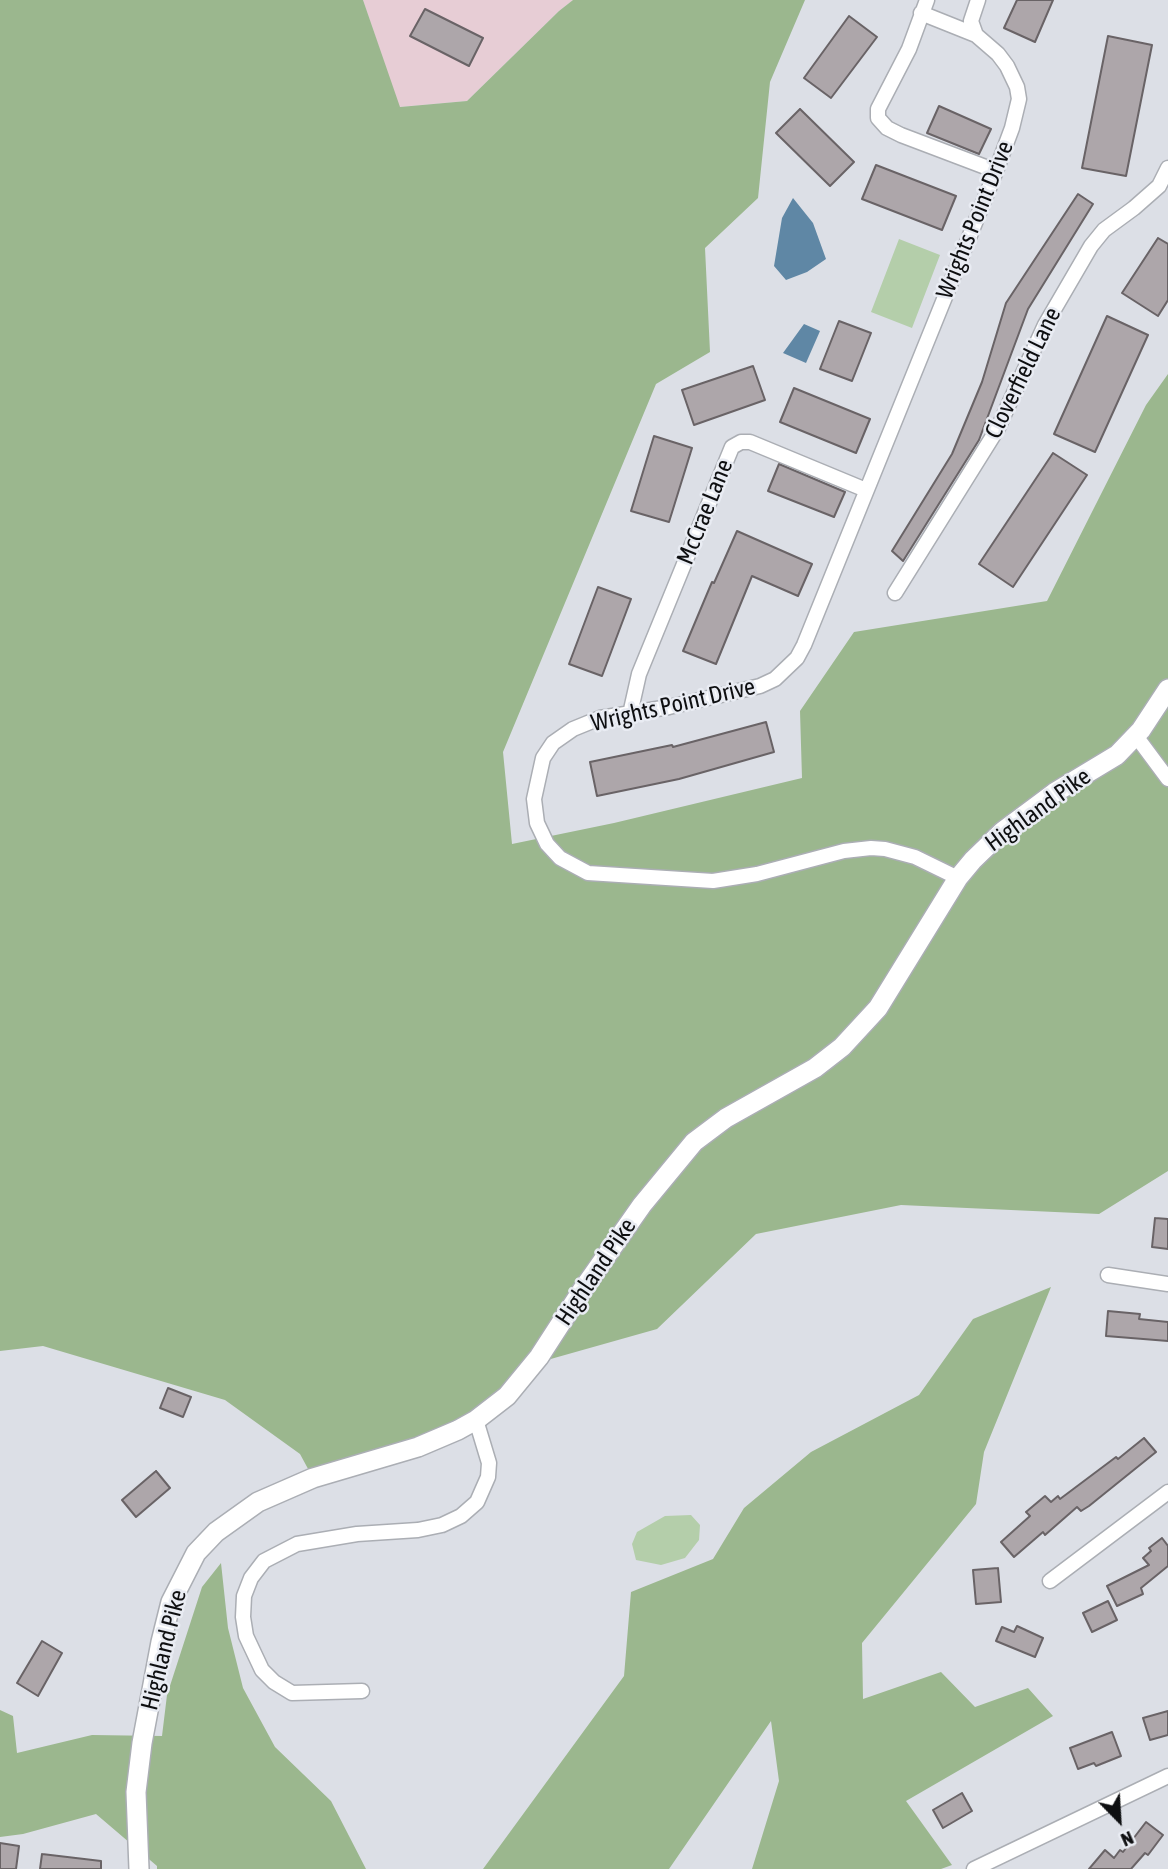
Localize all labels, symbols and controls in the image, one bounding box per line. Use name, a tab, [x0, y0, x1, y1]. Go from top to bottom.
street label: Wrights Point Drive	[930, 137, 1020, 303]
street label: Cloverfield Lane	[979, 303, 1067, 443]
street label: McCrae Lane	[671, 455, 739, 569]
street label: Wrights Point Drive	[588, 672, 758, 738]
street label: Highland Pike	[980, 762, 1096, 858]
street label: Highland Pike	[550, 1213, 642, 1331]
street label: Highland Pike	[135, 1587, 193, 1713]
north arrow	[1084, 1785, 1154, 1855]
text: N	[1118, 1827, 1137, 1852]

